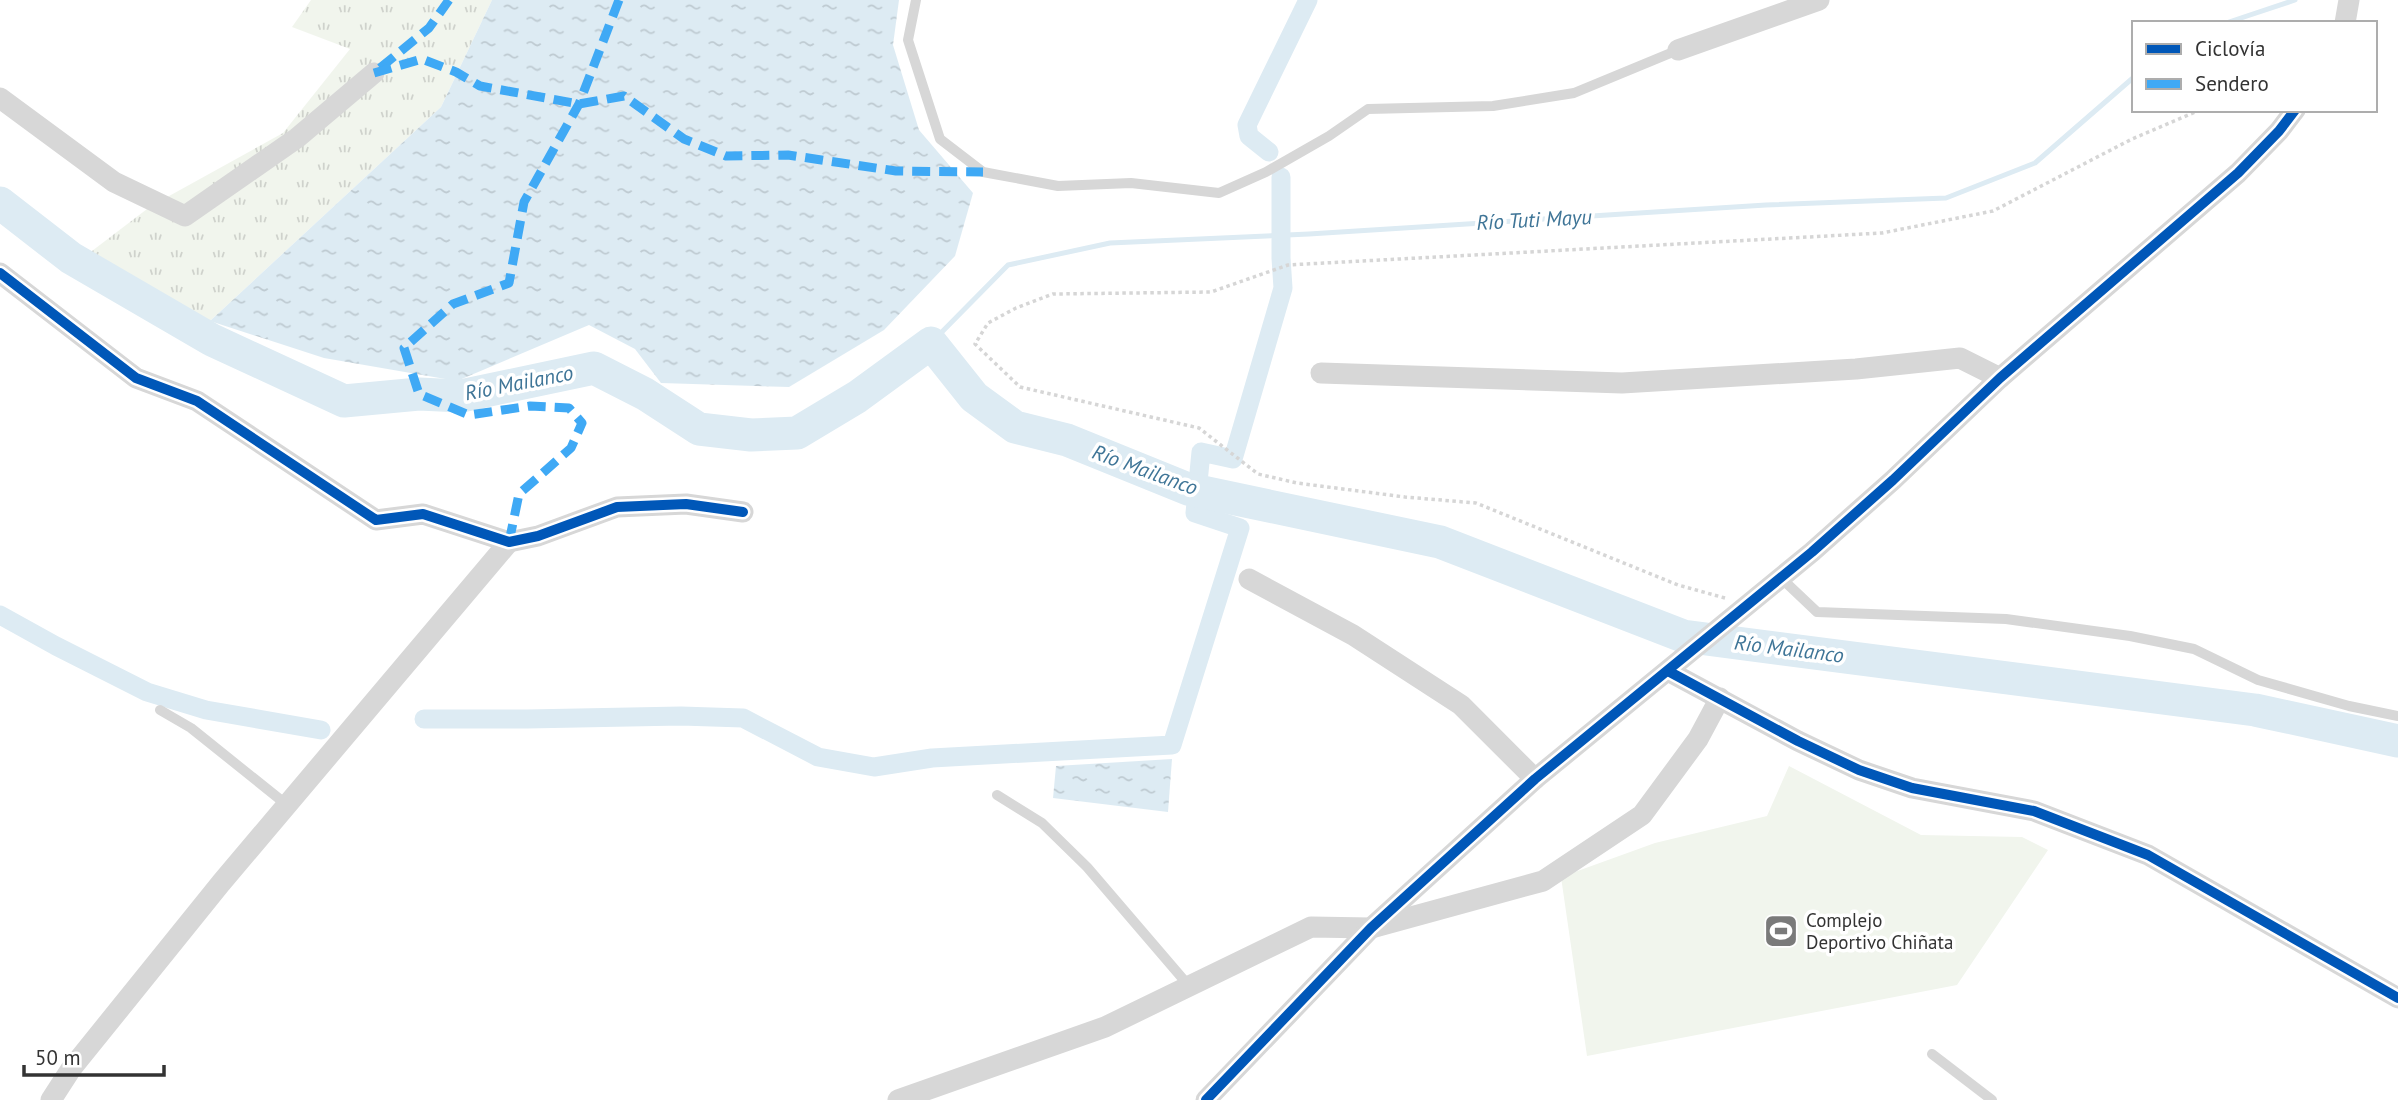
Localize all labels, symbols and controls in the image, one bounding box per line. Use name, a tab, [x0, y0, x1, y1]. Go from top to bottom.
legend	[2132, 21, 2377, 112]
text: Ciclovía	[2195, 35, 2265, 62]
text: Sendero	[2195, 70, 2269, 97]
water label: Río Tuti Mayu	[1476, 203, 1593, 236]
water label: Río Mailanco	[462, 359, 576, 406]
water label: Río Mailanco	[1089, 438, 1202, 501]
water label: Río Mailanco	[1733, 628, 1845, 669]
place label: Complejo Deportivo Chiñata	[1806, 908, 1953, 954]
sports icon: Complejo Deportivo Chiñata	[1762, 912, 1800, 950]
scale bar	[24, 1034, 164, 1078]
text: 50 m	[35, 1044, 81, 1071]

